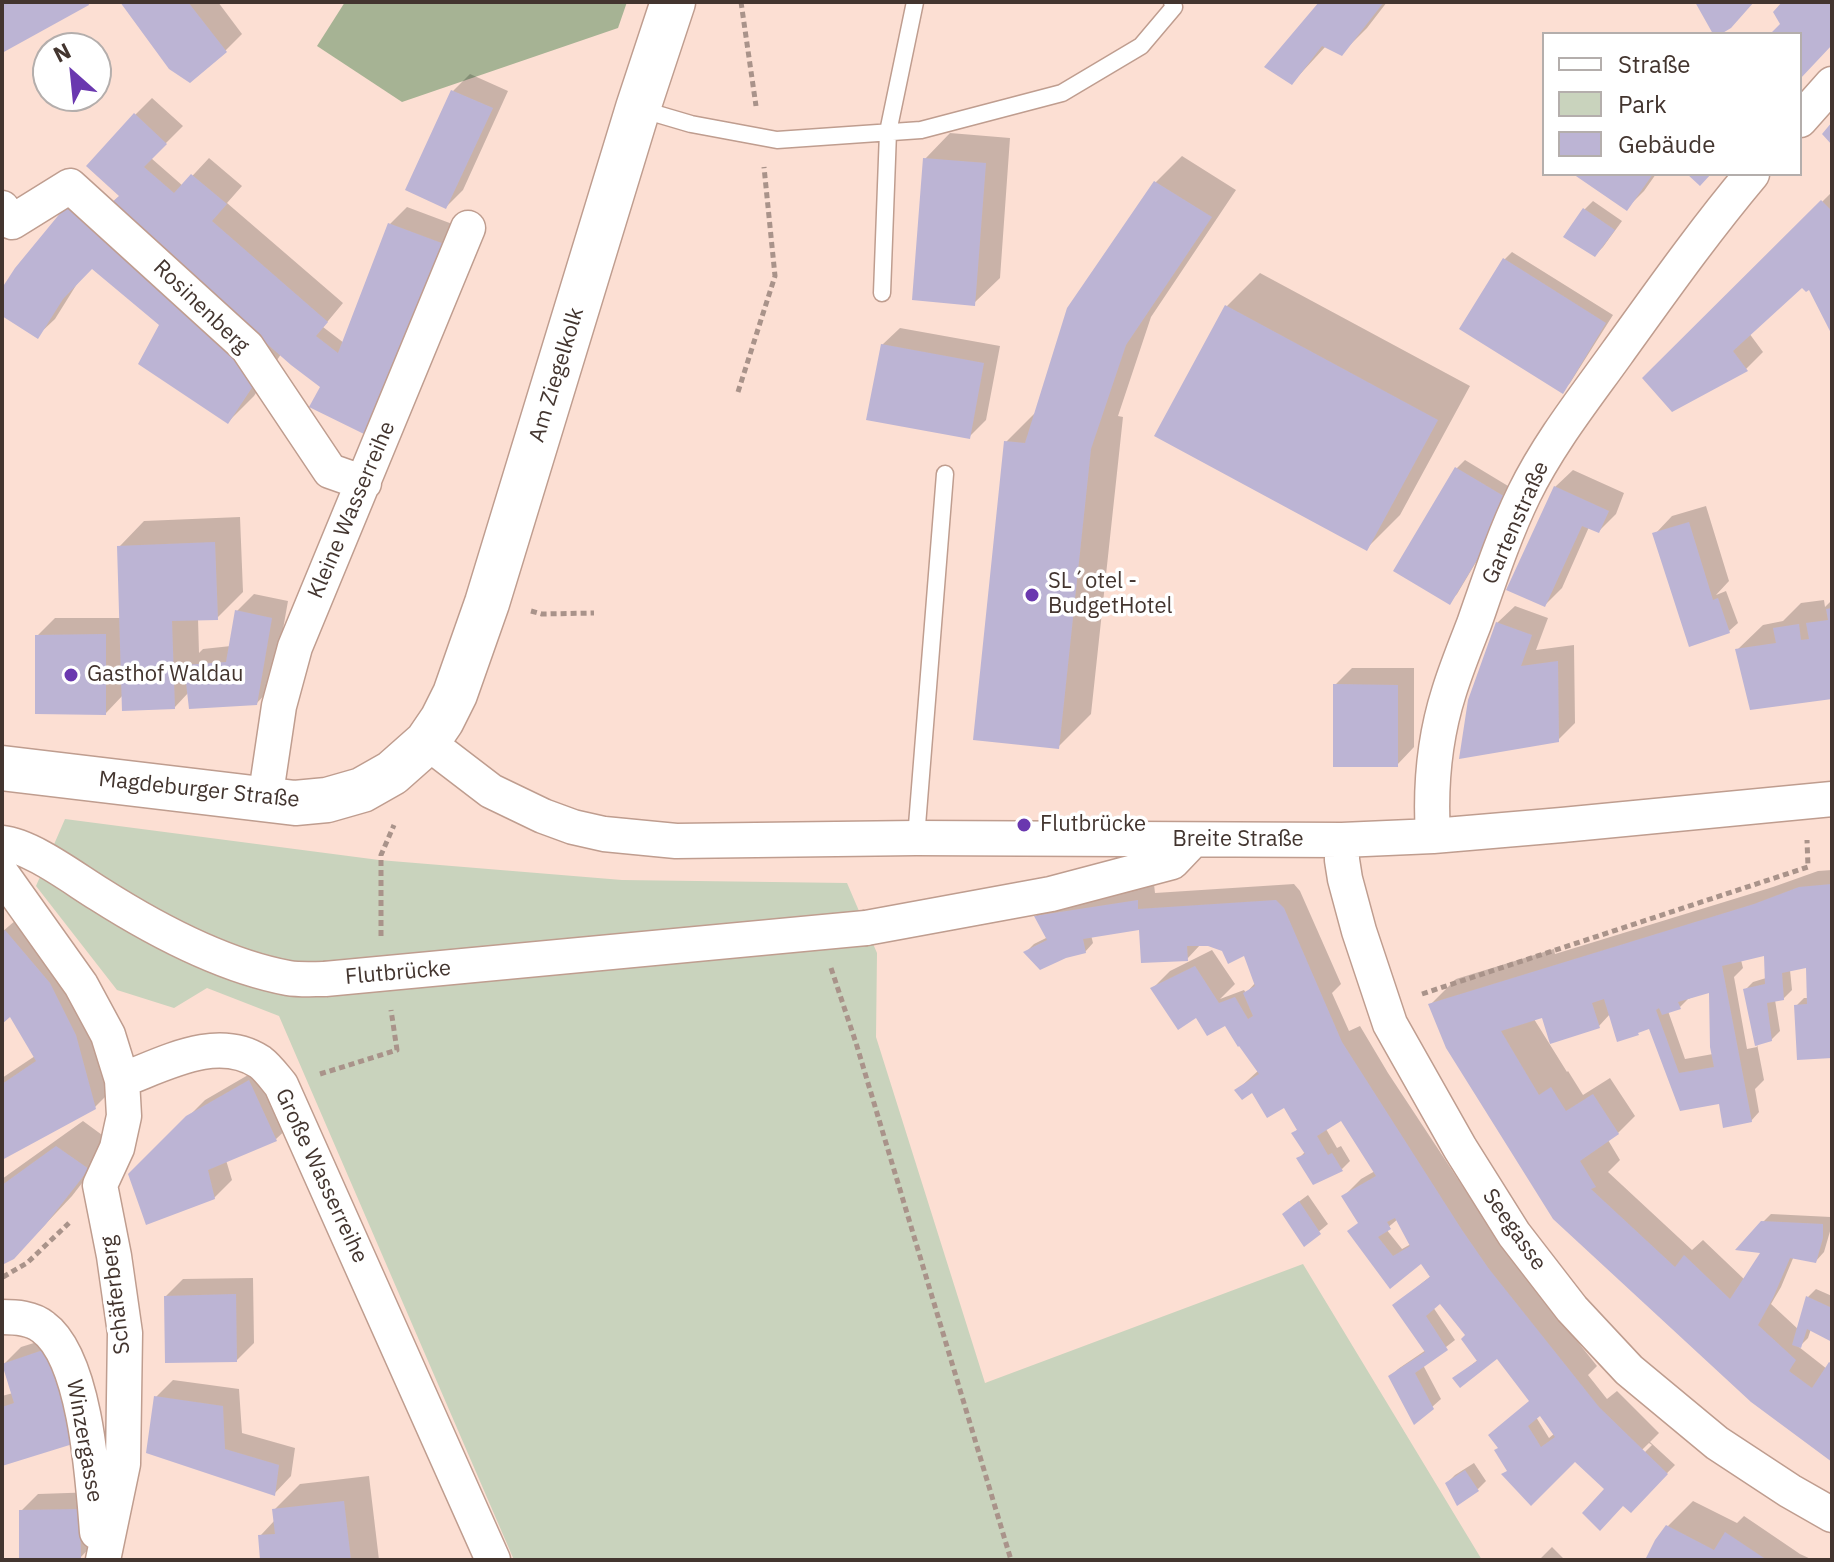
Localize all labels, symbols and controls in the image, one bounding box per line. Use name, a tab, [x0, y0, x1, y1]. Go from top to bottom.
north arrow	[32, 32, 112, 112]
legend	[1542, 32, 1802, 176]
text: N	[48, 35, 75, 68]
text: Straße	[1618, 48, 1690, 80]
text: Park	[1618, 88, 1667, 120]
text: Gebäude	[1618, 128, 1715, 160]
street label: Rosinenberg	[147, 255, 255, 359]
street label: Am Ziegelkolk	[524, 304, 590, 446]
street label: Kleine Wasserreihe	[303, 417, 401, 603]
street label: Gartenstraße	[1477, 458, 1555, 588]
place label: SL´otel - BudgetHotel	[1048, 569, 1172, 620]
marker: SL´otel - BudgetHotel	[1023, 586, 1041, 604]
place label: Gasthof Waldau	[87, 662, 243, 688]
marker: Gasthof Waldau	[62, 666, 80, 684]
street label: Magdeburger Straße	[97, 766, 301, 814]
place label: Flutbrücke	[1040, 812, 1146, 838]
marker: Flutbrücke	[1015, 816, 1033, 834]
street label: Breite Straße	[1172, 827, 1304, 853]
street label: Flutbrücke	[344, 955, 452, 991]
street label: Große Wasserreihe	[269, 1085, 373, 1267]
street label: Seegasse	[1476, 1184, 1552, 1276]
street label: Schäferberg	[96, 1234, 136, 1356]
street label: Winzergasse	[60, 1378, 108, 1504]

